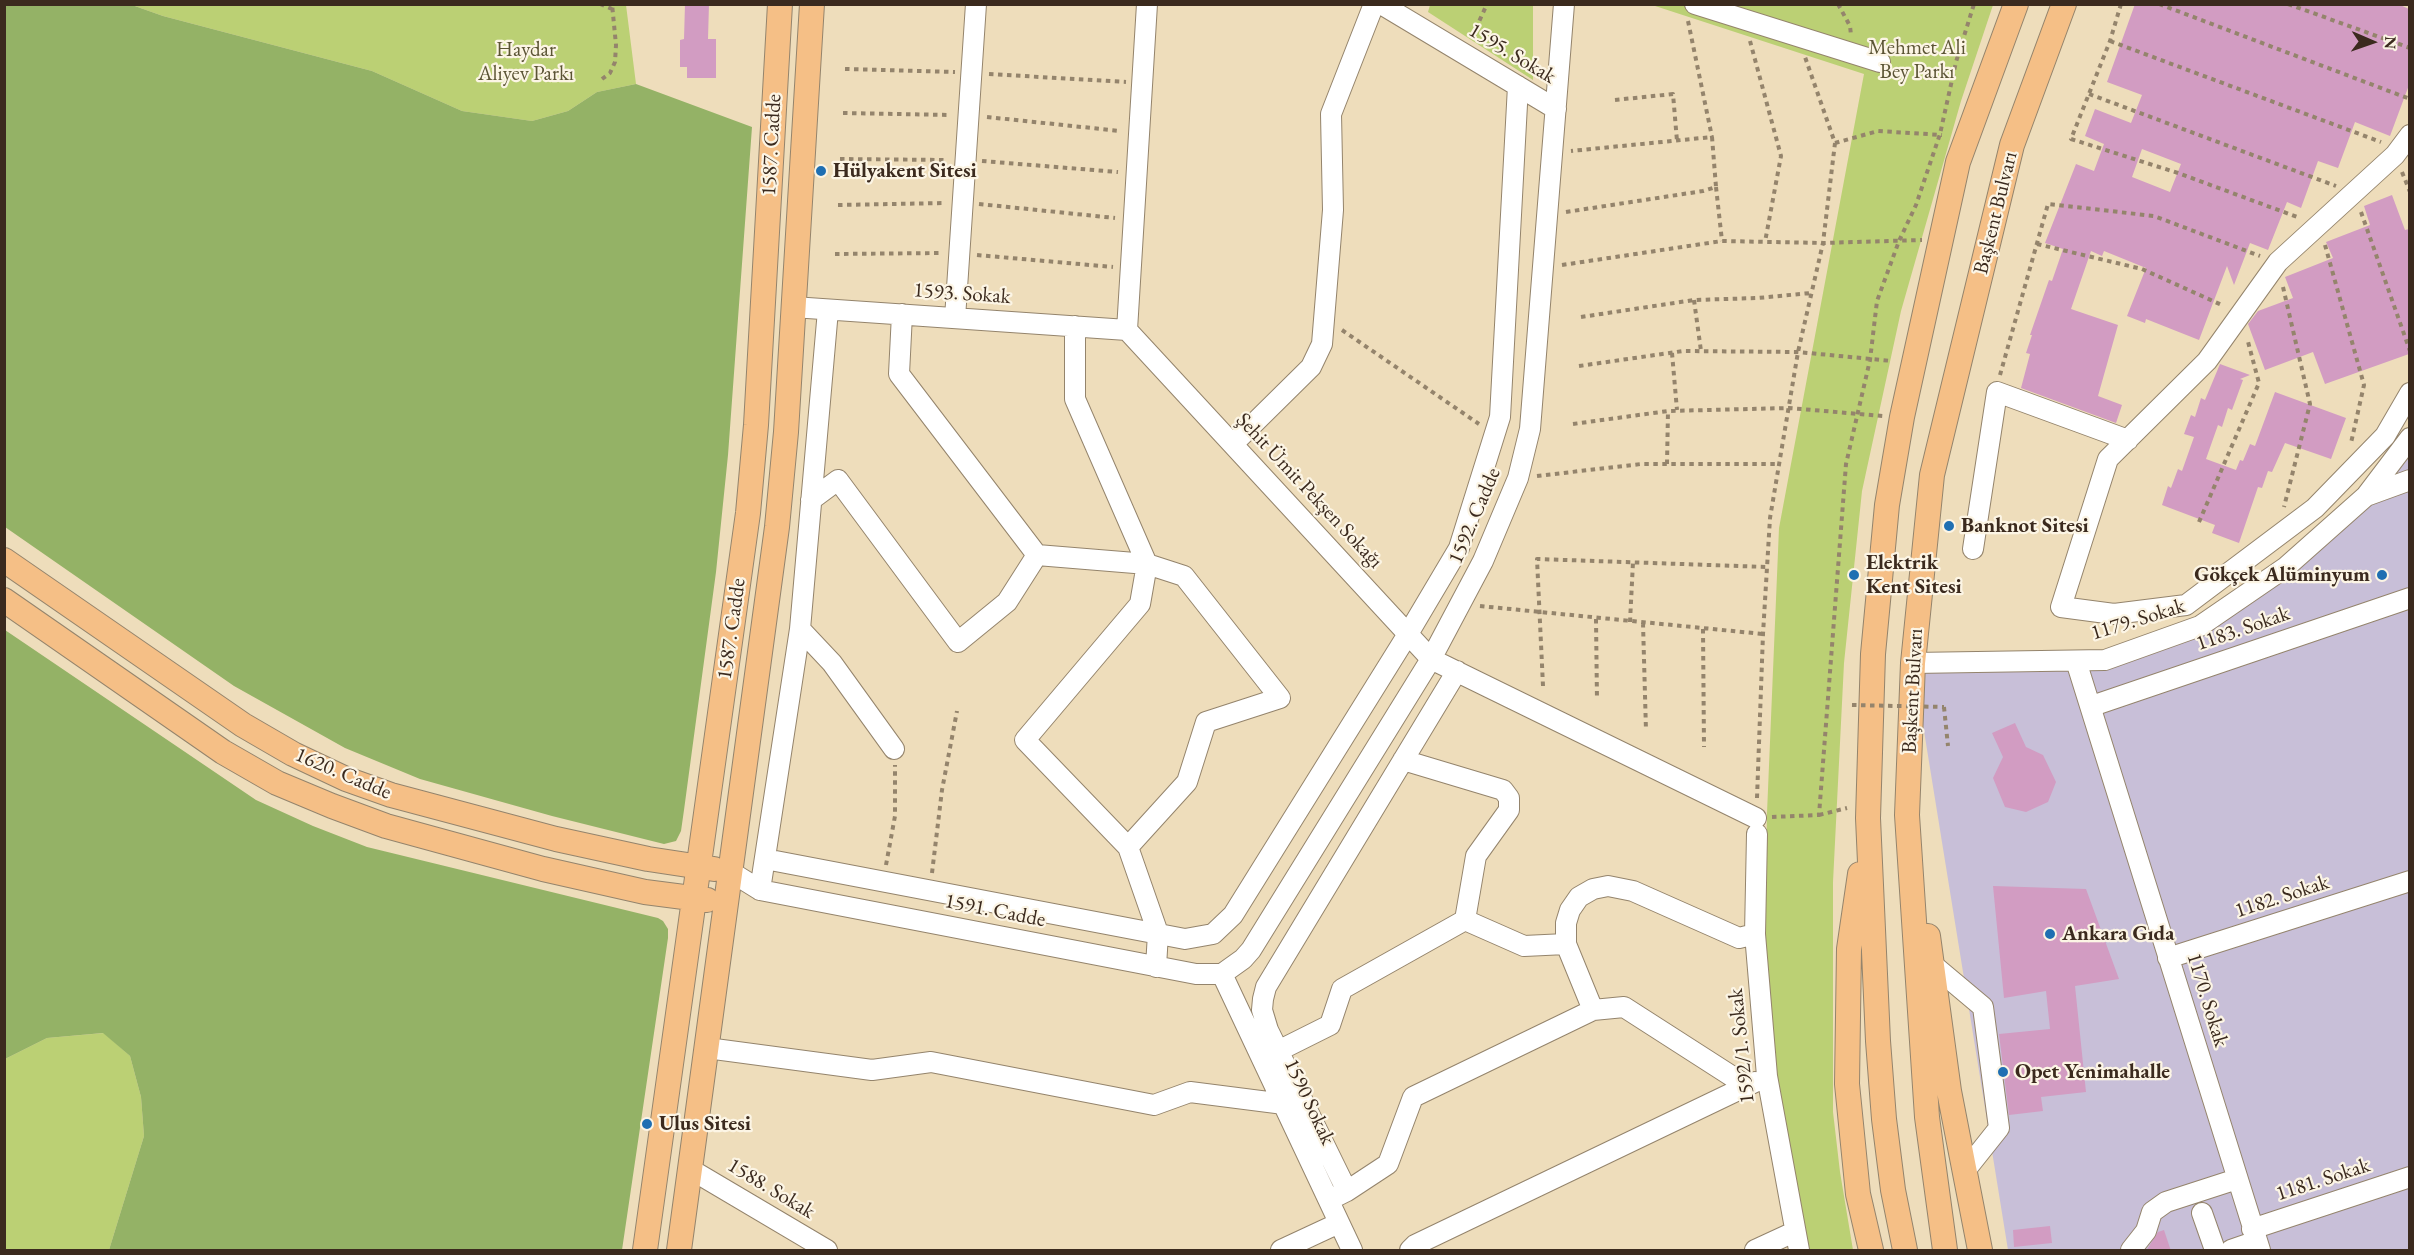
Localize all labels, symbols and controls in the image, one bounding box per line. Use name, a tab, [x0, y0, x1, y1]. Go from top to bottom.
north arrow	[2342, 12, 2402, 72]
street label: 1595. Sokak	[1464, 18, 1560, 90]
park label: Mehmet Ali Bey Parkı	[1868, 35, 1966, 85]
text: N	[2380, 36, 2401, 49]
park label: Haydar Aliyev Parkı	[478, 37, 574, 87]
street label: 1587. Cadde	[757, 93, 787, 197]
street label: Başkent Bulvarı	[1969, 149, 2023, 277]
place label: Hülyakent Sitesi	[833, 158, 977, 184]
marker: Hülyakent Sitesi	[814, 164, 828, 178]
street label: 1593. Sokak	[913, 278, 1011, 310]
street label: Şehit Ümit Pekşen Sokağı	[1230, 408, 1388, 574]
street label: 1592. Cadde	[1443, 464, 1507, 568]
place label: Banknot Sitesi	[1961, 513, 2089, 539]
marker: Banknot Sitesi	[1942, 519, 1956, 533]
place label: Elektrik Kent Sitesi	[1866, 550, 1962, 600]
place label: Gökçek Alüminyum	[2194, 562, 2370, 588]
marker: Elektrik Kent Sitesi	[1847, 568, 1861, 582]
marker: Gökçek Alüminyum	[2375, 568, 2389, 582]
street label: 1587. Cadde	[712, 577, 752, 681]
street label: 1179. Sokak	[2088, 594, 2188, 646]
street label: 1183. Sokak	[2193, 601, 2293, 657]
street label: Başkent Bulvarı	[1897, 628, 1929, 754]
street label: 1620. Cadde	[291, 742, 395, 806]
street label: 1182. Sokak	[2232, 870, 2332, 924]
street label: 1591. Cadde	[942, 889, 1048, 933]
place label: Ankara Gıda	[2062, 921, 2174, 947]
marker: Ankara Gıda	[2043, 927, 2057, 941]
street label: 1170. Sokak	[2181, 950, 2233, 1050]
street label: 1592/1. Sokak	[1723, 987, 1761, 1105]
street label: 1590 Sokak	[1278, 1055, 1340, 1149]
place label: Opet Yenimahalle	[2015, 1059, 2170, 1085]
marker: Opet Yenimahalle	[1996, 1065, 2010, 1079]
place label: Ulus Sitesi	[659, 1111, 751, 1137]
marker: Ulus Sitesi	[640, 1117, 654, 1131]
street label: 1588. Sokak	[723, 1153, 819, 1225]
street label: 1181. Sokak	[2273, 1153, 2373, 1207]

